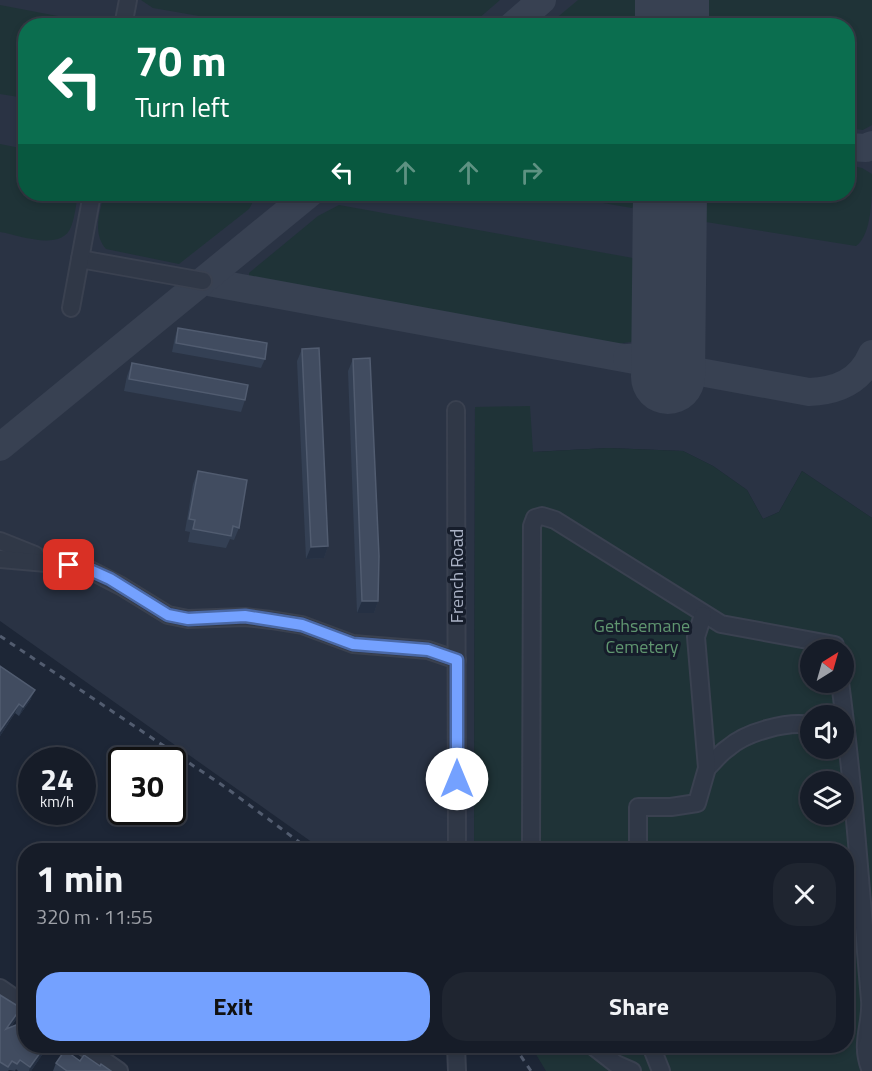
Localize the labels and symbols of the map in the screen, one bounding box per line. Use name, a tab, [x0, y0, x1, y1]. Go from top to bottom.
street label: French Road	[443, 529, 470, 623]
pin	[43, 539, 94, 590]
park label: Gethsemane Cemetery	[594, 612, 690, 660]
north arrow	[800, 639, 854, 693]
speed limit sign: 30	[108, 747, 186, 825]
position arrow	[425, 747, 489, 811]

